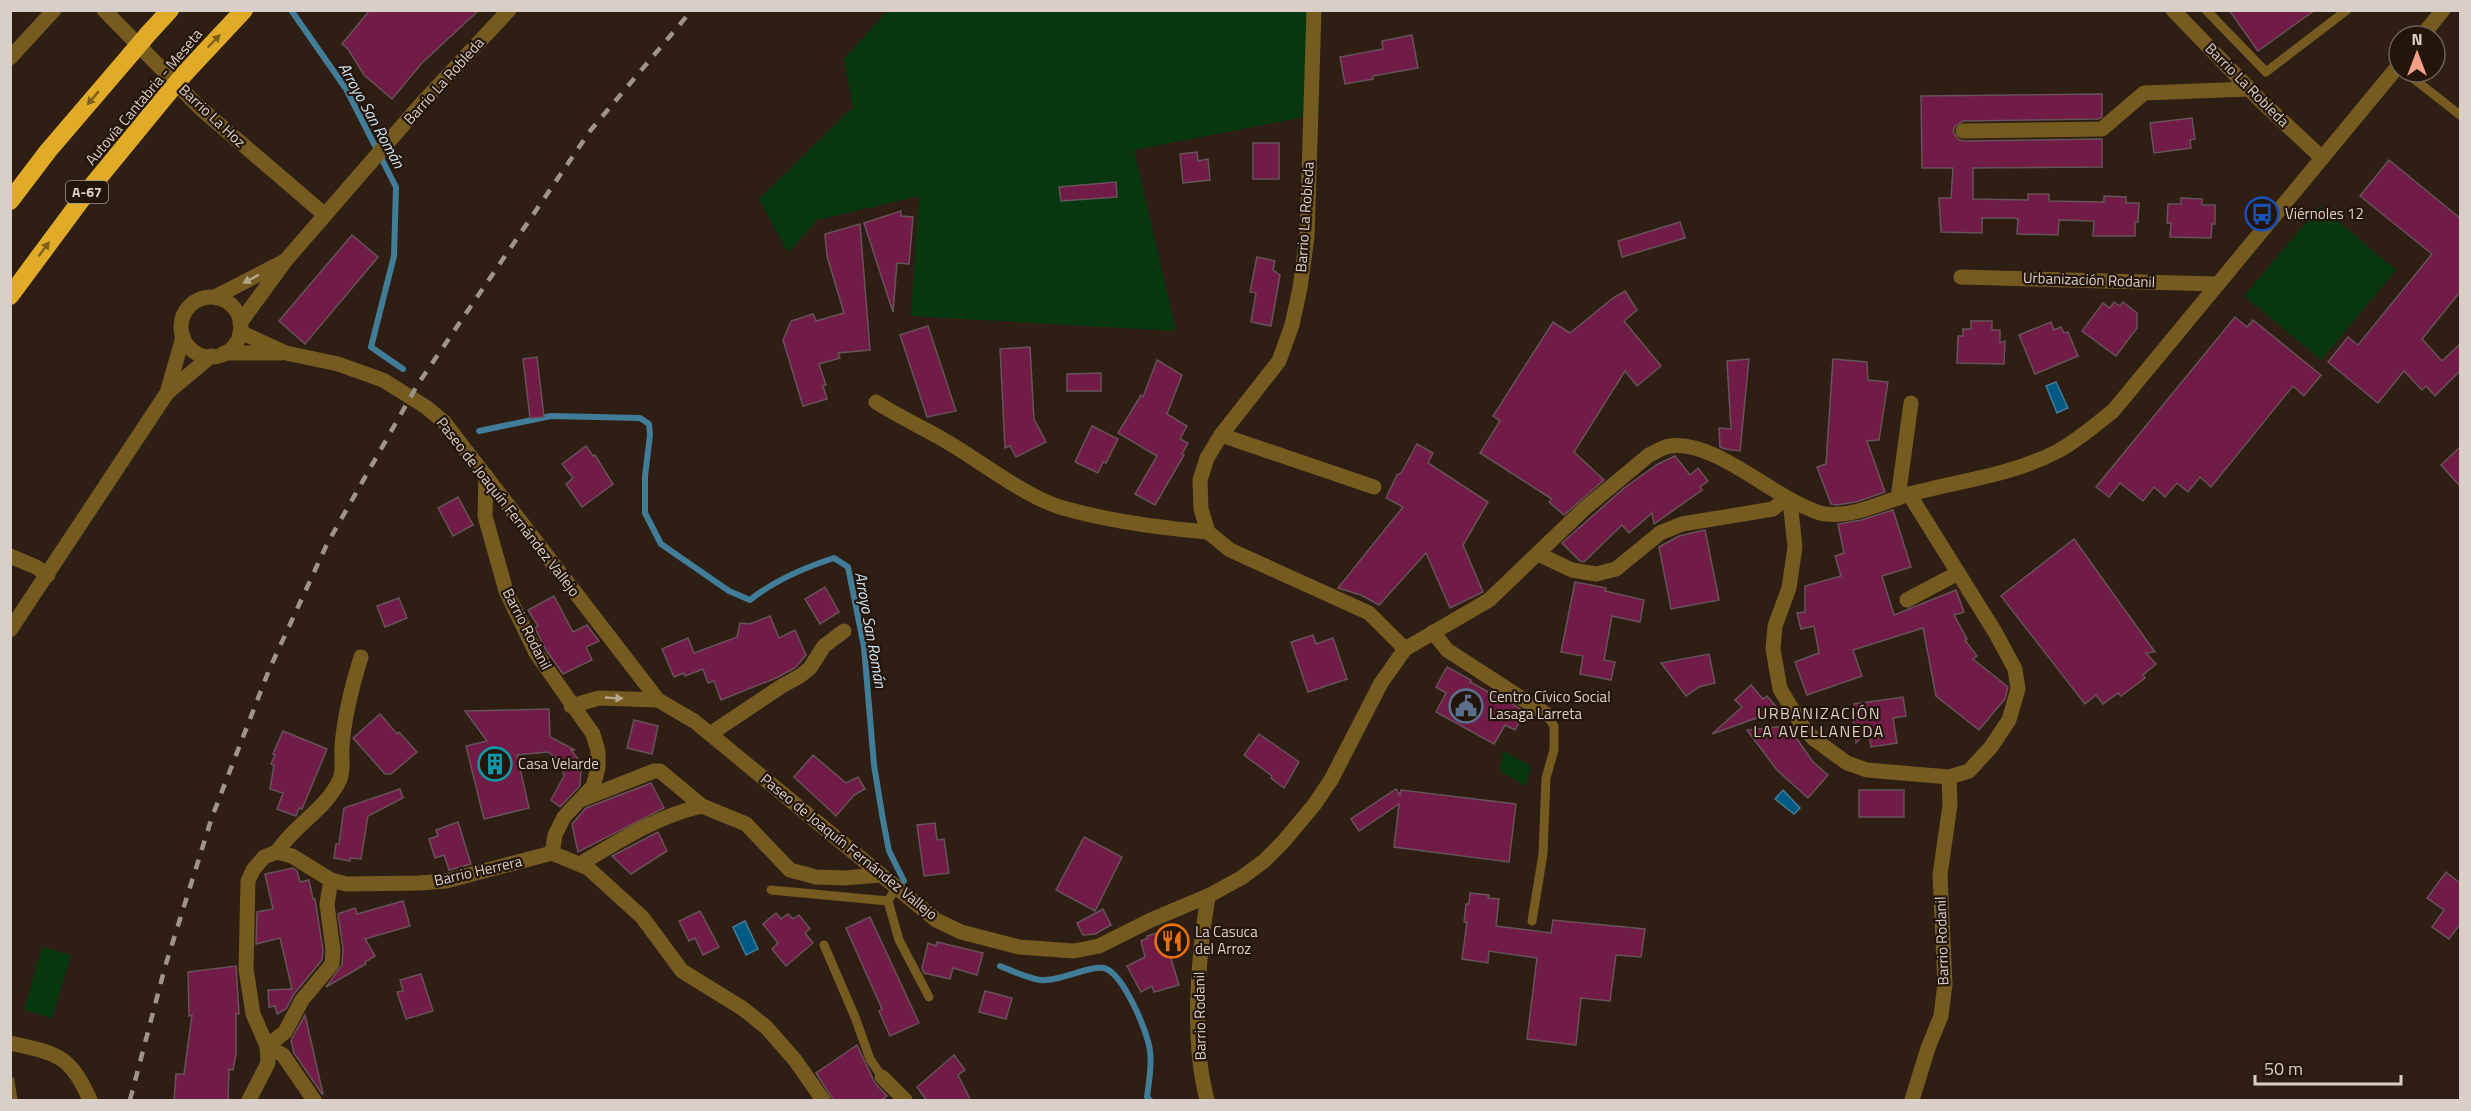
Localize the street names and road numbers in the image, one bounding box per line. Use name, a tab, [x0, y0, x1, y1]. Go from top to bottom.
street label: Autovía Cantabria - Meseta	[79, 23, 208, 170]
street label: Barrio La Robleda	[398, 31, 490, 130]
street label: Barrio La Robleda	[2200, 37, 2295, 132]
street label: Barrio La Hoz	[174, 78, 251, 153]
street label: Barrio La Robleda	[1289, 160, 1320, 273]
road number: A-67	[66, 181, 108, 203]
street label: Urbanización Rodanil	[2022, 266, 2156, 293]
street label: Paseo de Joaquín Fernández Vallejo	[431, 412, 586, 601]
street label: Barrio Rodanil	[497, 584, 558, 674]
street label: Paseo de Joaquín Fernández Vallejo	[756, 768, 943, 926]
street label: Barrio Herrera	[432, 849, 525, 892]
street label: Barrio Rodanil	[1928, 896, 1955, 986]
street label: Barrio Rodanil	[1187, 971, 1212, 1061]

